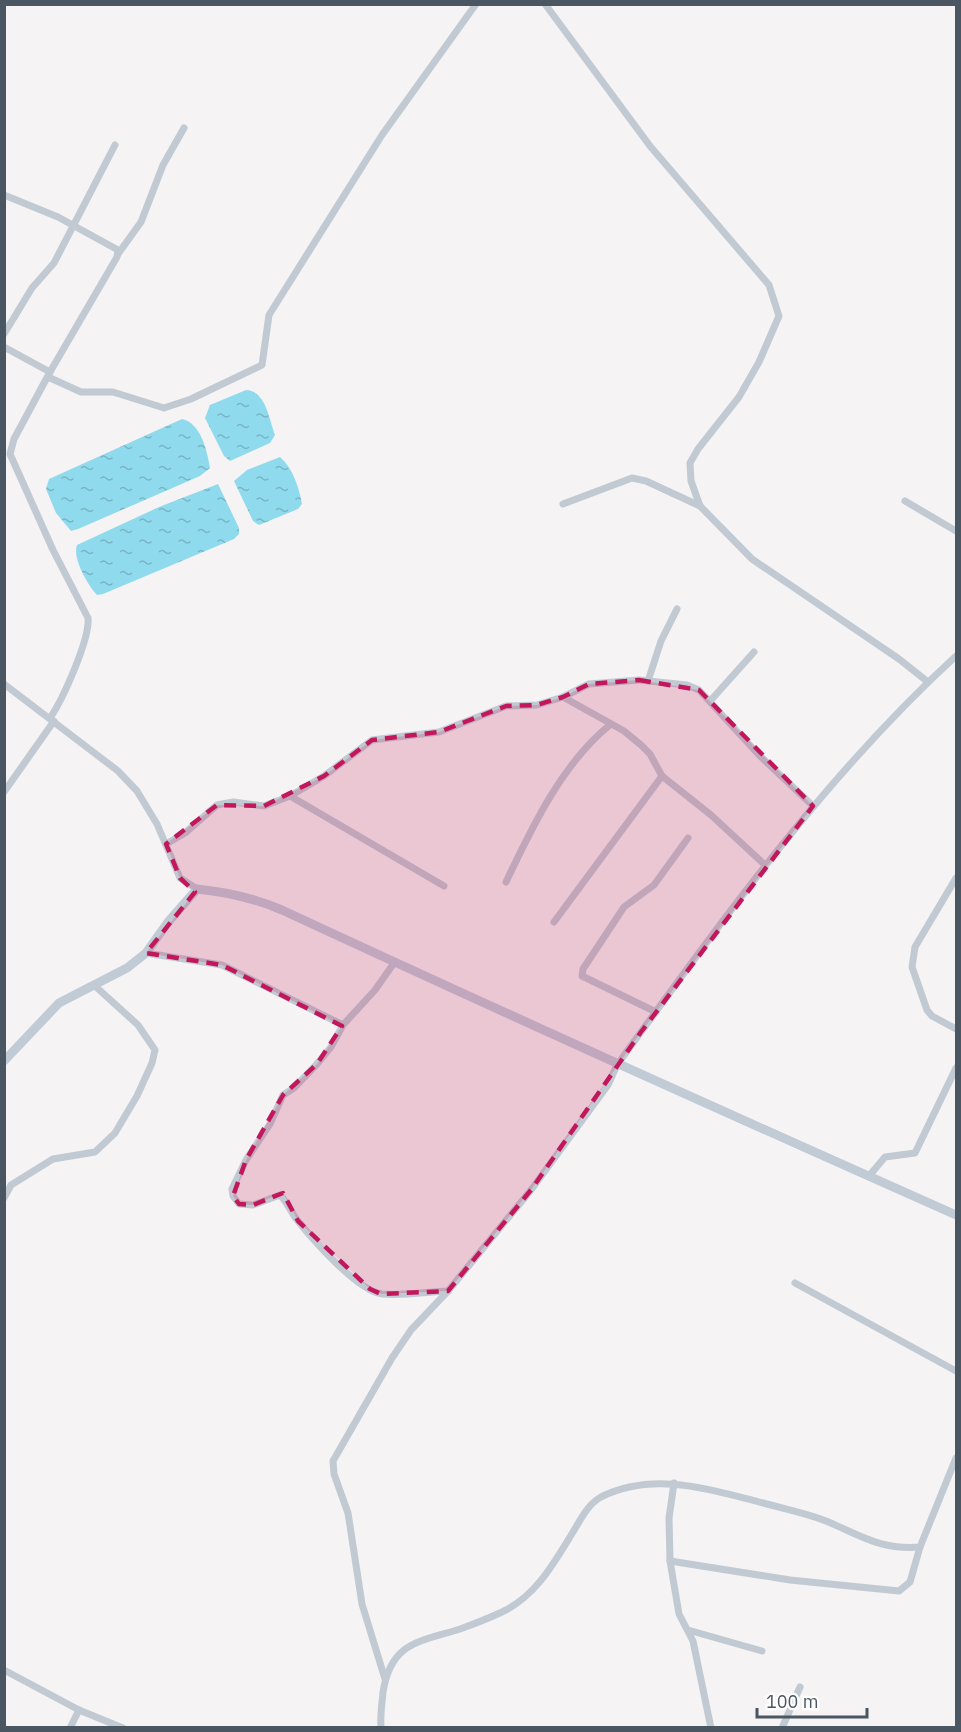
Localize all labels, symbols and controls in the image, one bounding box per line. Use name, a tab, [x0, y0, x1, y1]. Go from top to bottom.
scale bar	[757, 1681, 866, 1719]
text: 100 m	[766, 1690, 818, 1713]

